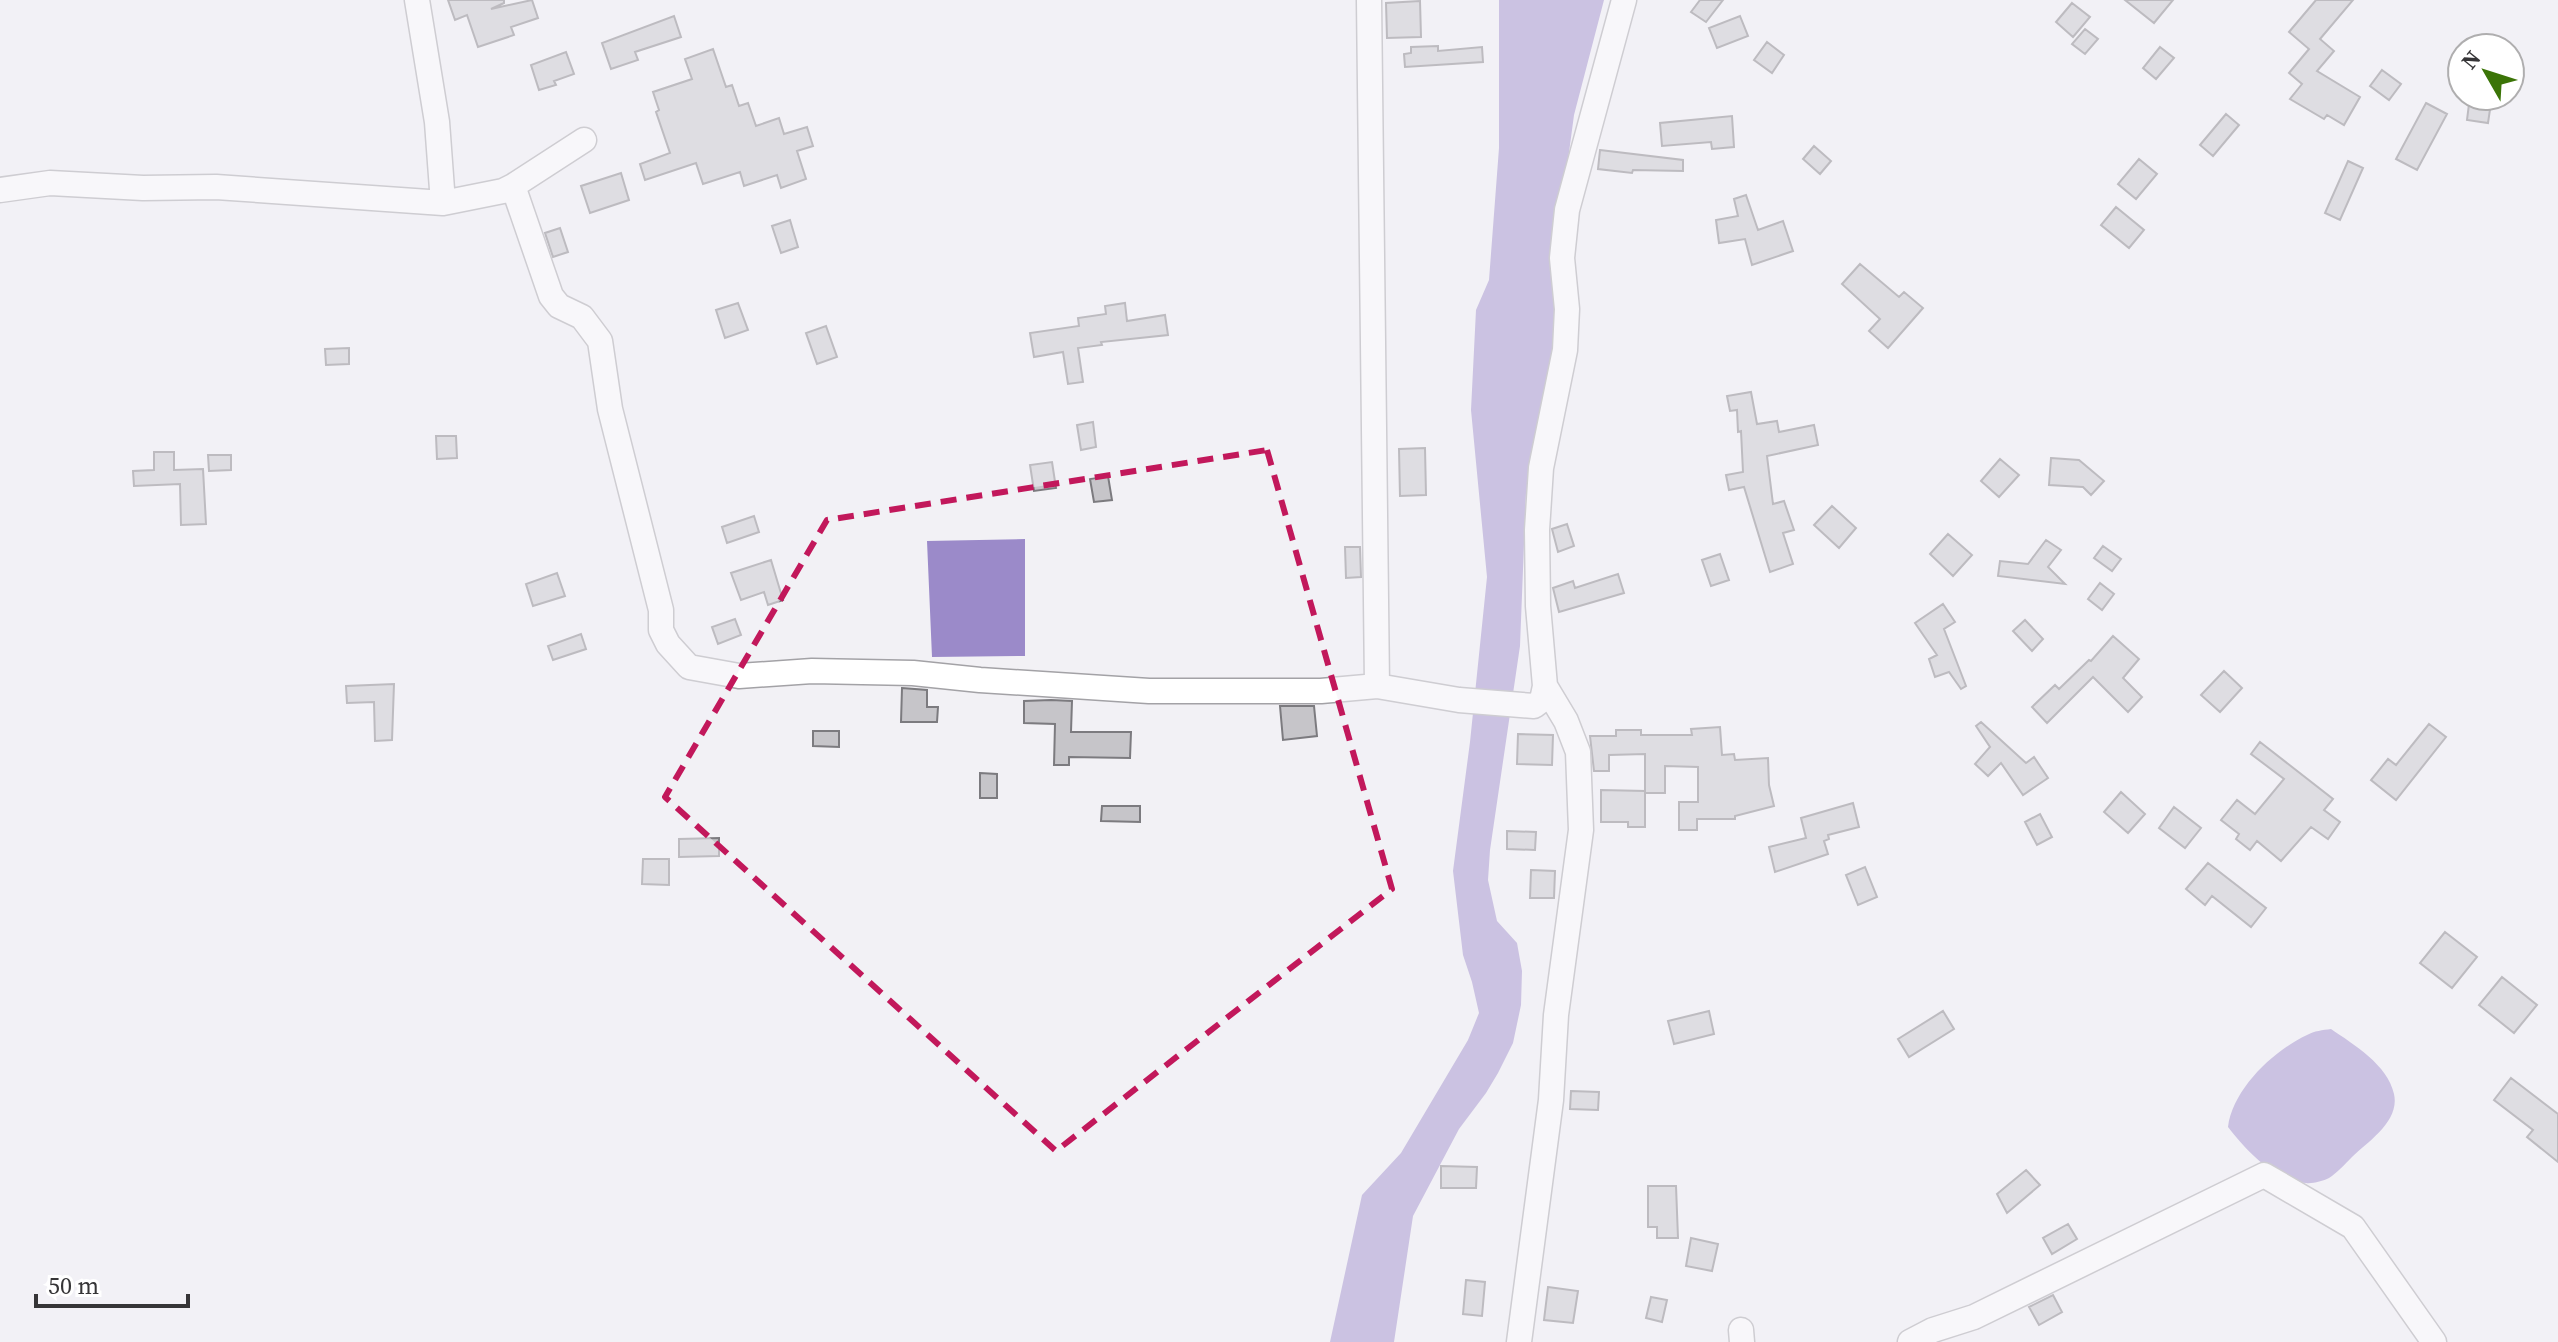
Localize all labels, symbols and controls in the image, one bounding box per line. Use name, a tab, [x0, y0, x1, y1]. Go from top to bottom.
north arrow	[2446, 32, 2526, 112]
text: N	[2454, 44, 2487, 75]
scale bar	[36, 1258, 188, 1308]
text: 50 m	[48, 1269, 99, 1302]

